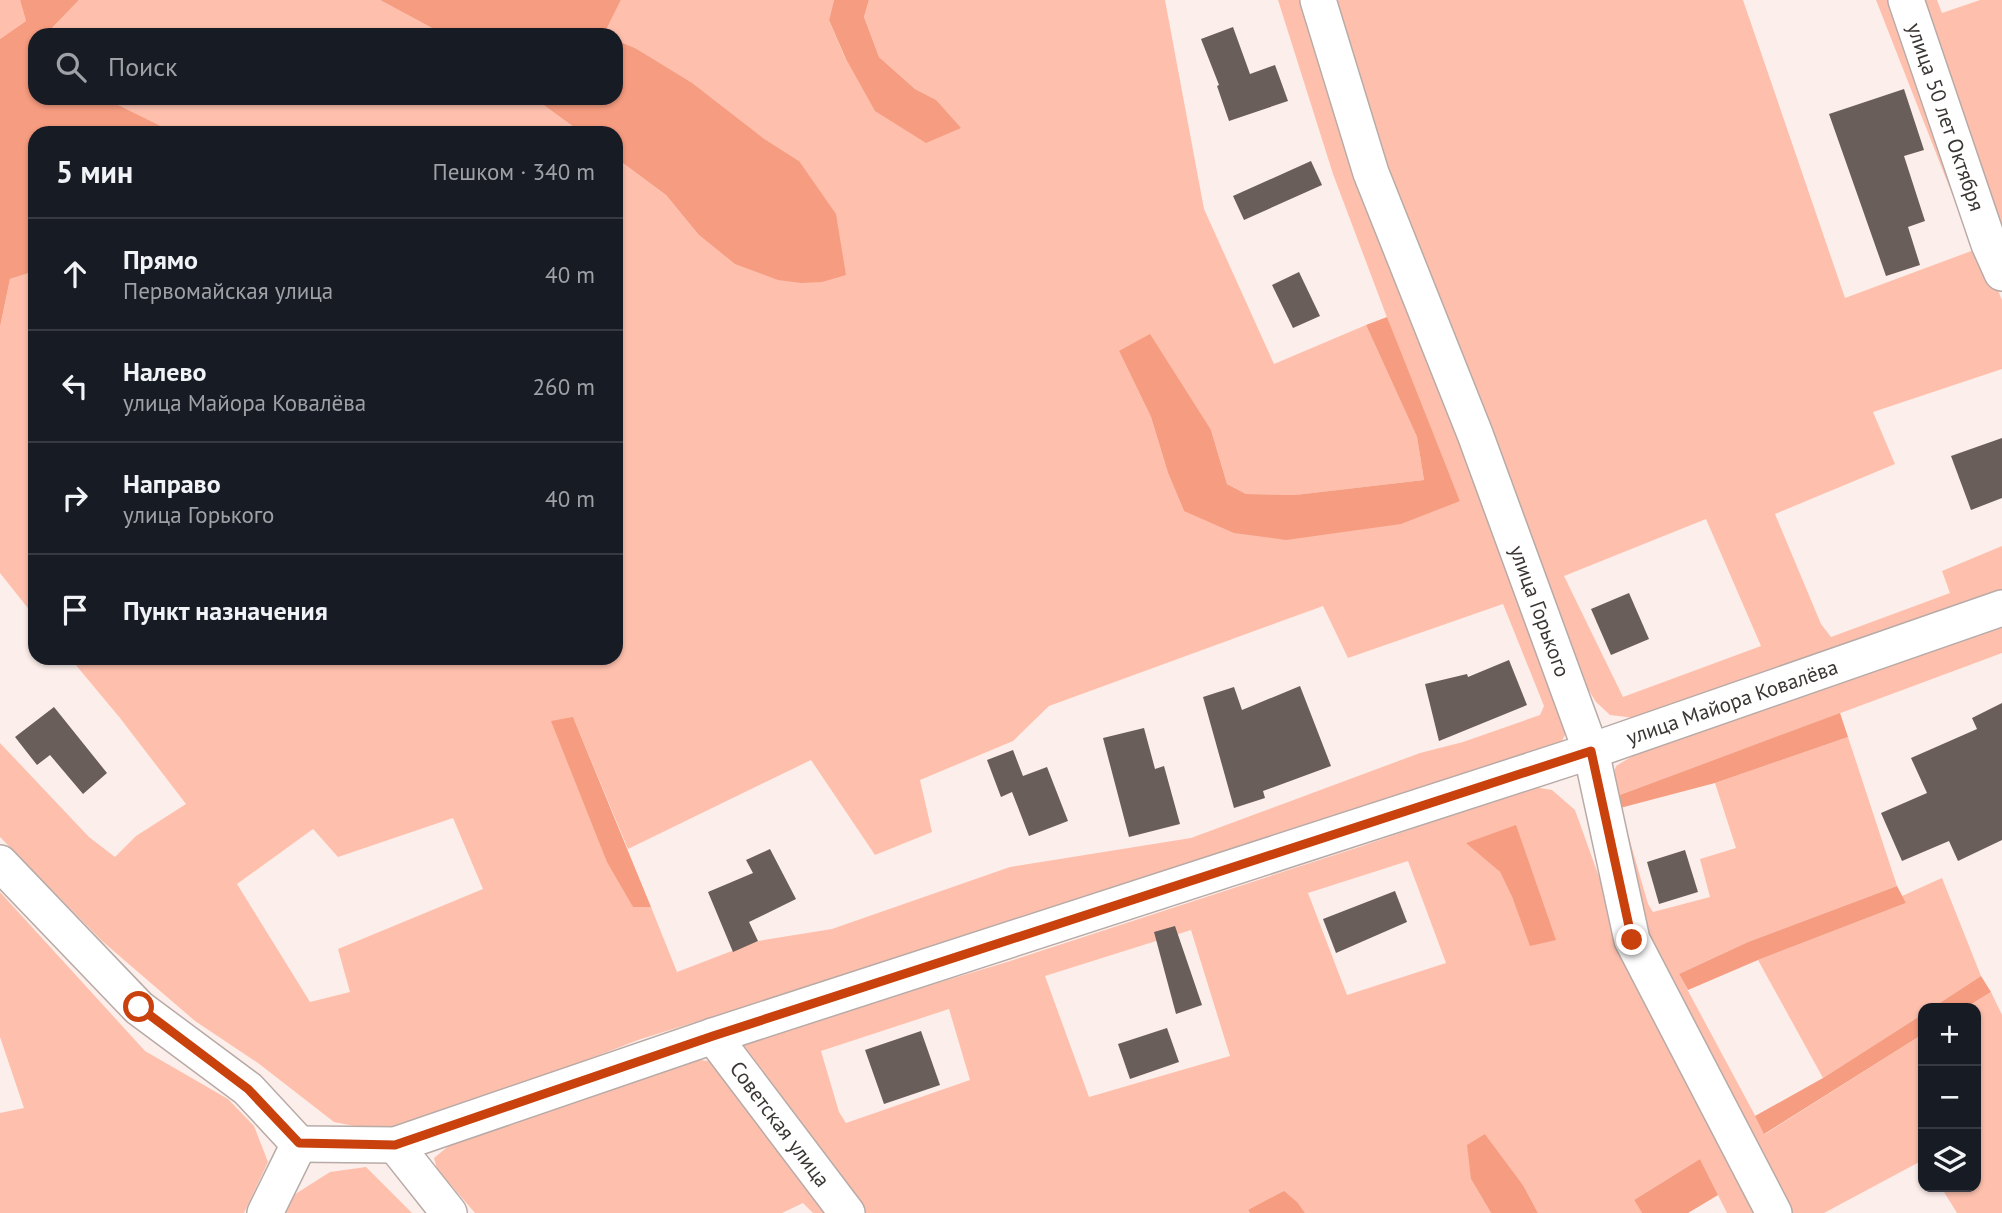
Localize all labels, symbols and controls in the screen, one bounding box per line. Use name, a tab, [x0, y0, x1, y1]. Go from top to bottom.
street label: улица 50 лет Октября	[1901, 19, 1991, 215]
search box	[28, 28, 623, 105]
icon: search	[52, 48, 90, 86]
text: Поиск	[108, 50, 177, 83]
text: 5 мин	[56, 152, 133, 191]
text: Пешком · 340 m	[432, 157, 595, 186]
text: Прямо	[123, 243, 198, 276]
icon: ahead	[56, 255, 94, 293]
text: 40 m	[545, 260, 595, 289]
text: Первомайская улица	[123, 276, 333, 305]
text: Налево	[123, 355, 207, 388]
icon: left	[56, 367, 94, 405]
text: 260 m	[533, 372, 595, 401]
text: улица Майора Ковалёва	[123, 388, 366, 417]
text: Направо	[123, 467, 221, 500]
icon: right	[56, 479, 94, 517]
text: 40 m	[545, 484, 595, 513]
text: улица Горького	[123, 500, 274, 529]
street label: улица Горького	[1504, 541, 1576, 681]
icon: arrive	[56, 591, 94, 629]
text: Пункт назначения	[123, 594, 328, 627]
street label: улица Майора Ковалёва	[1623, 653, 1841, 751]
route end	[1616, 924, 1647, 955]
route start	[123, 991, 154, 1022]
map controls	[1918, 1003, 1981, 1192]
button: +	[1918, 1003, 1981, 1066]
street label: Советская улица	[724, 1056, 836, 1192]
button: −	[1918, 1066, 1981, 1129]
button: layers	[1918, 1129, 1981, 1192]

